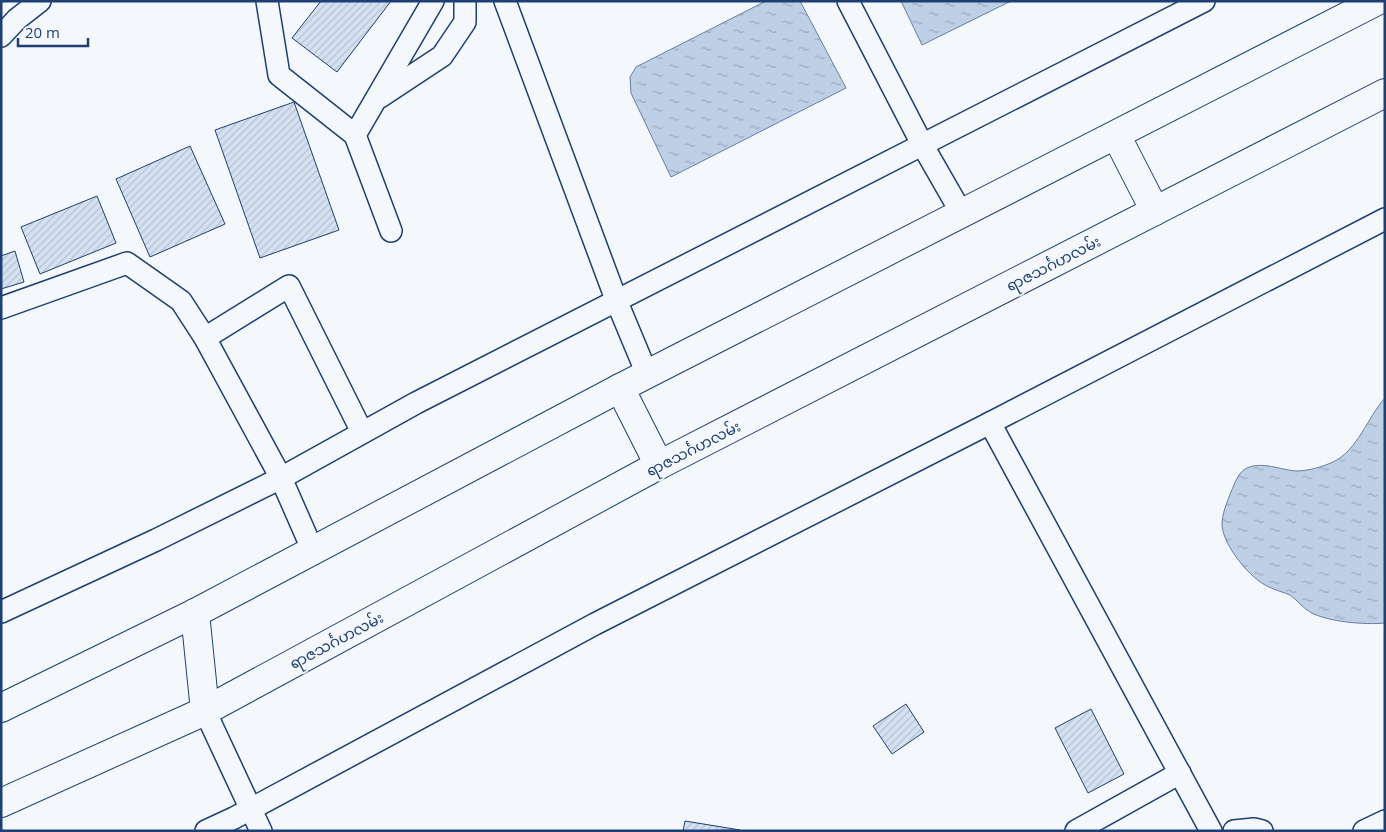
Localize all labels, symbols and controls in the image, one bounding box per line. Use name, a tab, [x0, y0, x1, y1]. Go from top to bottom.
scale bar	[18, 15, 88, 47]
text: 20 m	[25, 22, 60, 42]
street label: ရာဇသင်္ဂဟလမ်း	[1002, 231, 1105, 298]
street label: ရာဇသင်္ဂဟလမ်း	[642, 416, 745, 483]
street label: ရာဇသင်္ဂဟလမ်း	[286, 607, 388, 676]

